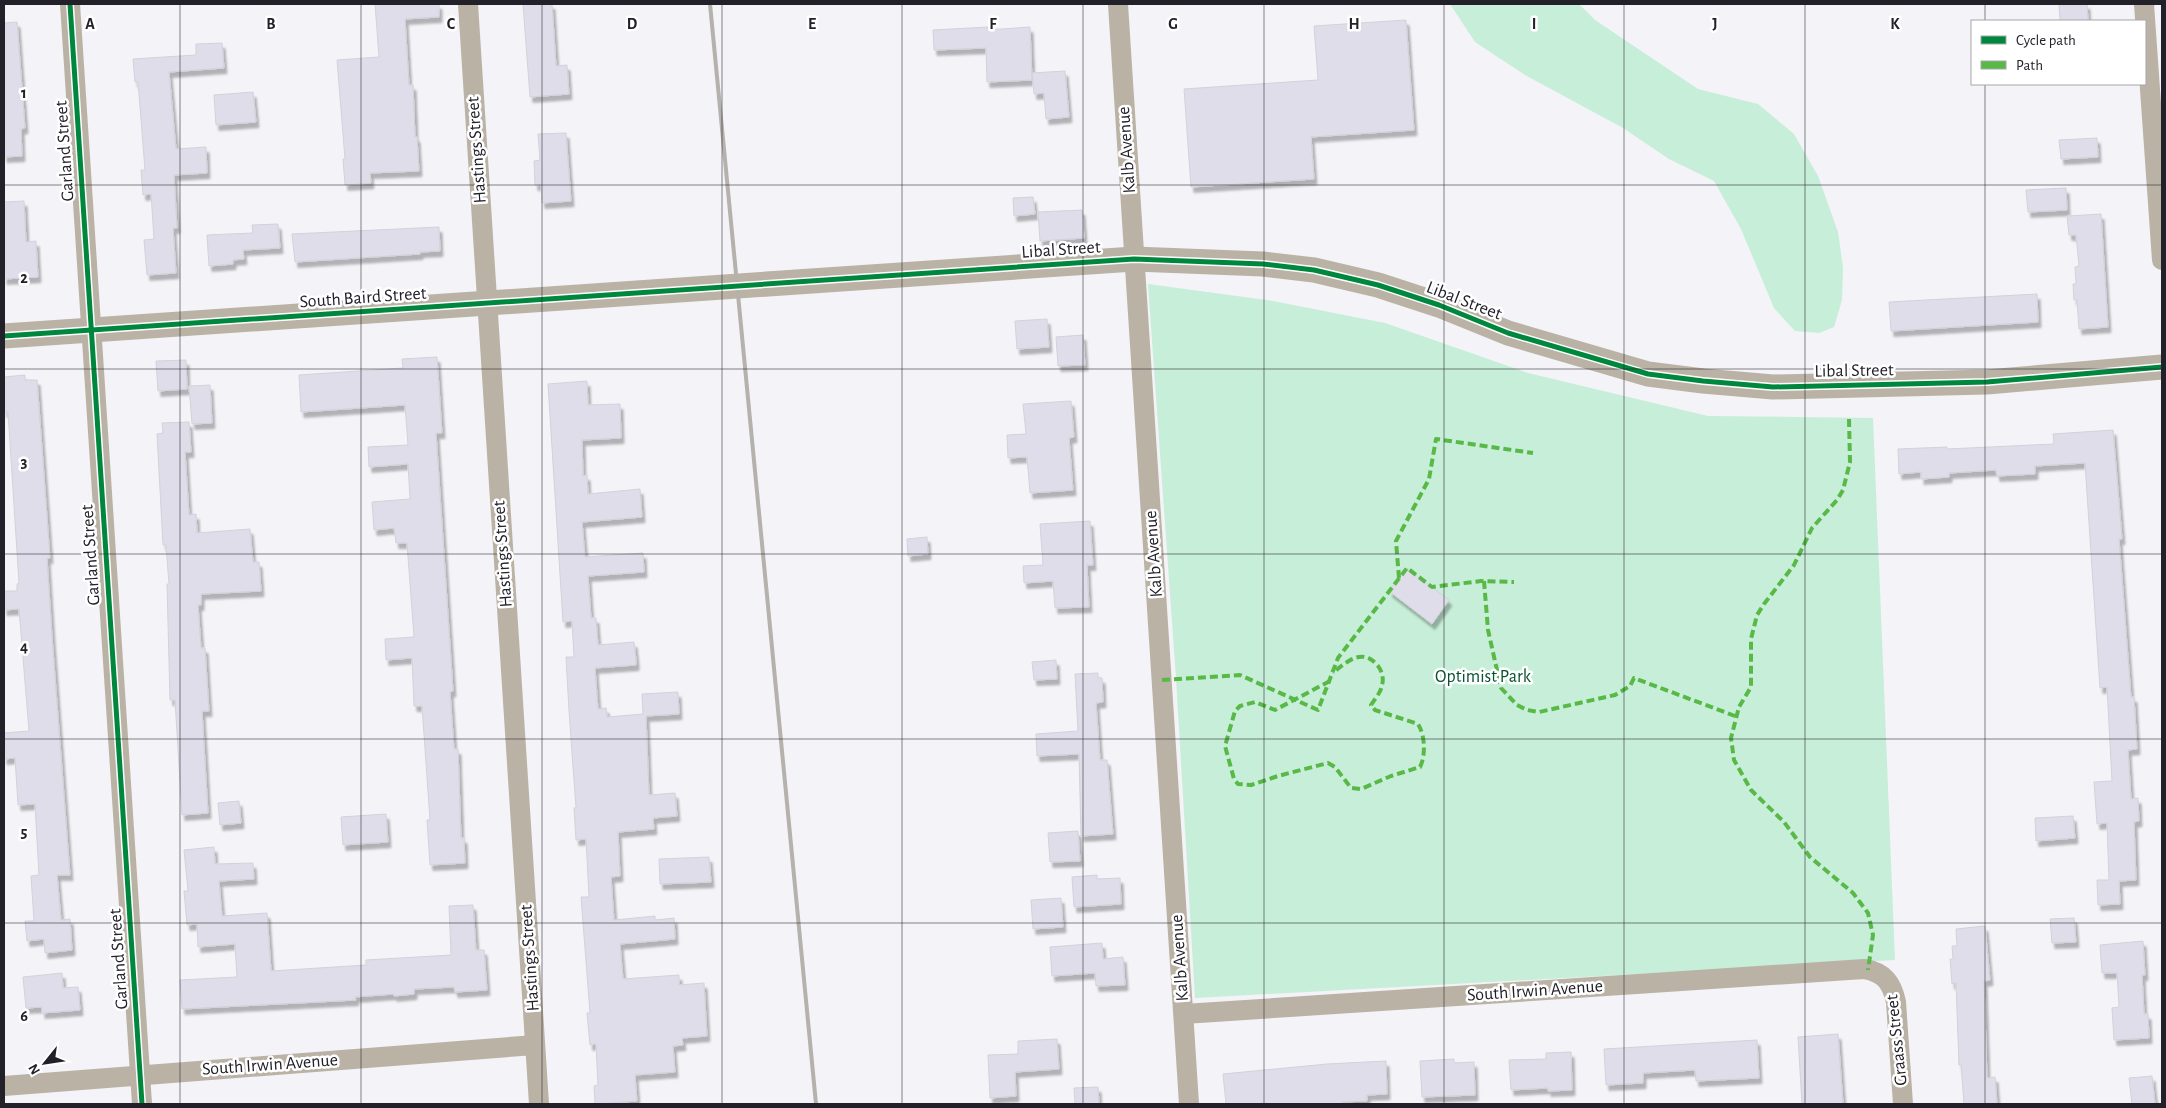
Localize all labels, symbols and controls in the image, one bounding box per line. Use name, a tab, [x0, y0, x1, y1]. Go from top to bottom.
text: A	[85, 16, 95, 32]
text: B	[266, 16, 276, 32]
text: C	[447, 16, 456, 32]
text: D	[627, 16, 638, 32]
text: E	[808, 16, 816, 32]
text: F	[989, 16, 997, 32]
text: G	[1168, 16, 1178, 32]
text: H	[1348, 16, 1360, 32]
text: I	[1532, 16, 1536, 32]
text: J	[1712, 16, 1718, 32]
text: K	[1890, 16, 1900, 32]
legend	[1971, 20, 2146, 85]
text: Cycle path	[2016, 33, 2076, 48]
text: Path	[2016, 58, 2043, 73]
text: 1	[21, 85, 27, 101]
street label: Hastings Street	[464, 96, 490, 204]
street label: Garland Street	[52, 100, 78, 202]
street label: Kalb Avenue	[1115, 106, 1139, 194]
street label: Libal Street	[1021, 238, 1101, 262]
text: 2	[20, 270, 28, 286]
street label: Libal Street	[1424, 278, 1504, 324]
street label: South Baird Street	[299, 285, 427, 311]
street label: Libal Street	[1814, 361, 1894, 381]
text: 3	[21, 454, 28, 470]
street label: Hastings Street	[490, 500, 516, 608]
street label: Garland Street	[78, 504, 104, 606]
street label: Kalb Avenue	[1142, 510, 1166, 598]
text: 4	[20, 639, 28, 655]
park label: Optimist Park	[1435, 668, 1532, 686]
text: 5	[21, 824, 28, 840]
street label: Hastings Street	[517, 904, 543, 1012]
street label: Garland Street	[106, 908, 132, 1010]
street label: Kalb Avenue	[1168, 914, 1192, 1002]
street label: South Irwin Avenue	[1466, 977, 1604, 1005]
street label: Graass Street	[1883, 993, 1911, 1086]
text: 6	[20, 1008, 28, 1024]
north arrow	[20, 1038, 70, 1088]
street label: South Irwin Avenue	[201, 1051, 339, 1079]
text: N	[26, 1061, 43, 1077]

